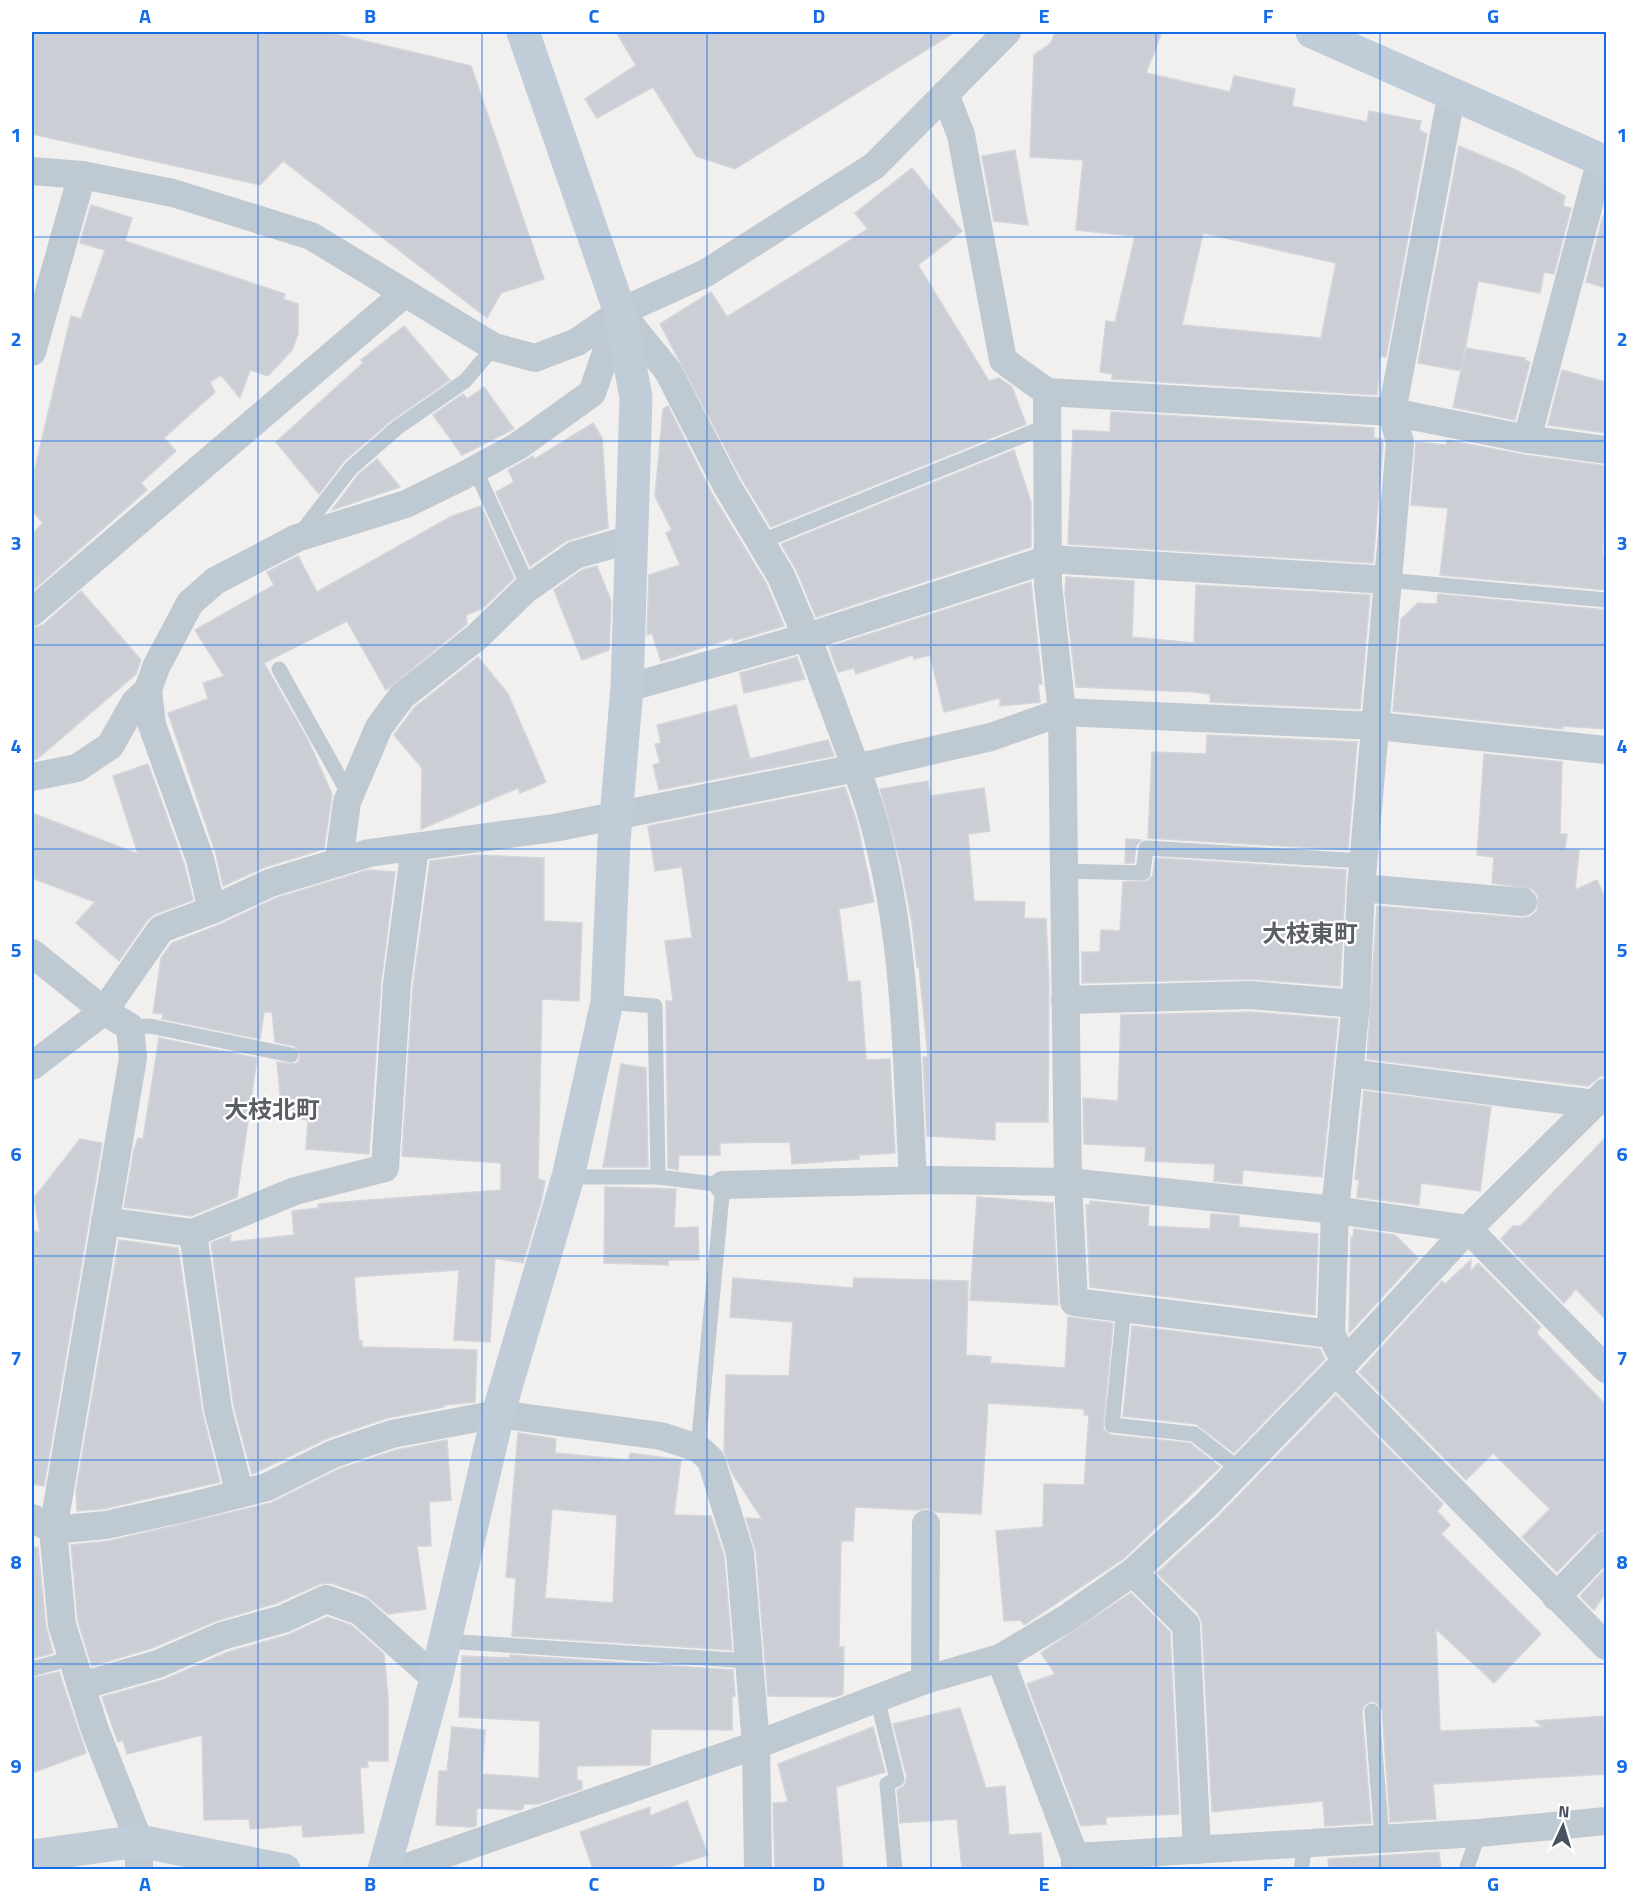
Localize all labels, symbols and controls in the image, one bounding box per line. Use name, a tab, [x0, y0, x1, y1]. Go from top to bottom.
text: A	[139, 0, 151, 31]
text: B	[364, 0, 376, 31]
text: C	[589, 0, 600, 31]
text: D	[813, 0, 825, 31]
text: E	[1038, 0, 1050, 31]
text: F	[1263, 0, 1274, 31]
text: G	[1487, 0, 1499, 31]
text: 1	[10, 119, 22, 150]
text: 1	[1616, 119, 1628, 150]
text: 2	[10, 323, 22, 354]
text: 2	[1616, 323, 1628, 354]
text: 3	[10, 527, 22, 558]
text: 3	[1616, 527, 1628, 558]
text: 4	[10, 730, 22, 761]
text: 4	[1616, 730, 1628, 761]
district label: 大枝東町	[1262, 915, 1358, 951]
text: 5	[10, 934, 22, 965]
text: 5	[1616, 934, 1628, 965]
district label: 大枝北町	[224, 1091, 320, 1127]
text: 6	[10, 1138, 22, 1169]
text: 6	[1616, 1138, 1628, 1169]
text: 7	[10, 1342, 22, 1373]
text: 7	[1616, 1342, 1628, 1373]
text: 8	[10, 1546, 22, 1577]
text: 8	[1616, 1546, 1628, 1577]
text: 9	[10, 1750, 22, 1781]
text: 9	[1616, 1750, 1628, 1781]
north arrow	[1533, 1796, 1593, 1856]
text: N	[1558, 1799, 1570, 1823]
text: A	[139, 1868, 151, 1899]
text: B	[364, 1868, 376, 1899]
text: C	[589, 1868, 600, 1899]
text: D	[813, 1868, 825, 1899]
text: E	[1038, 1868, 1050, 1899]
text: F	[1263, 1868, 1274, 1899]
text: G	[1487, 1868, 1499, 1899]

